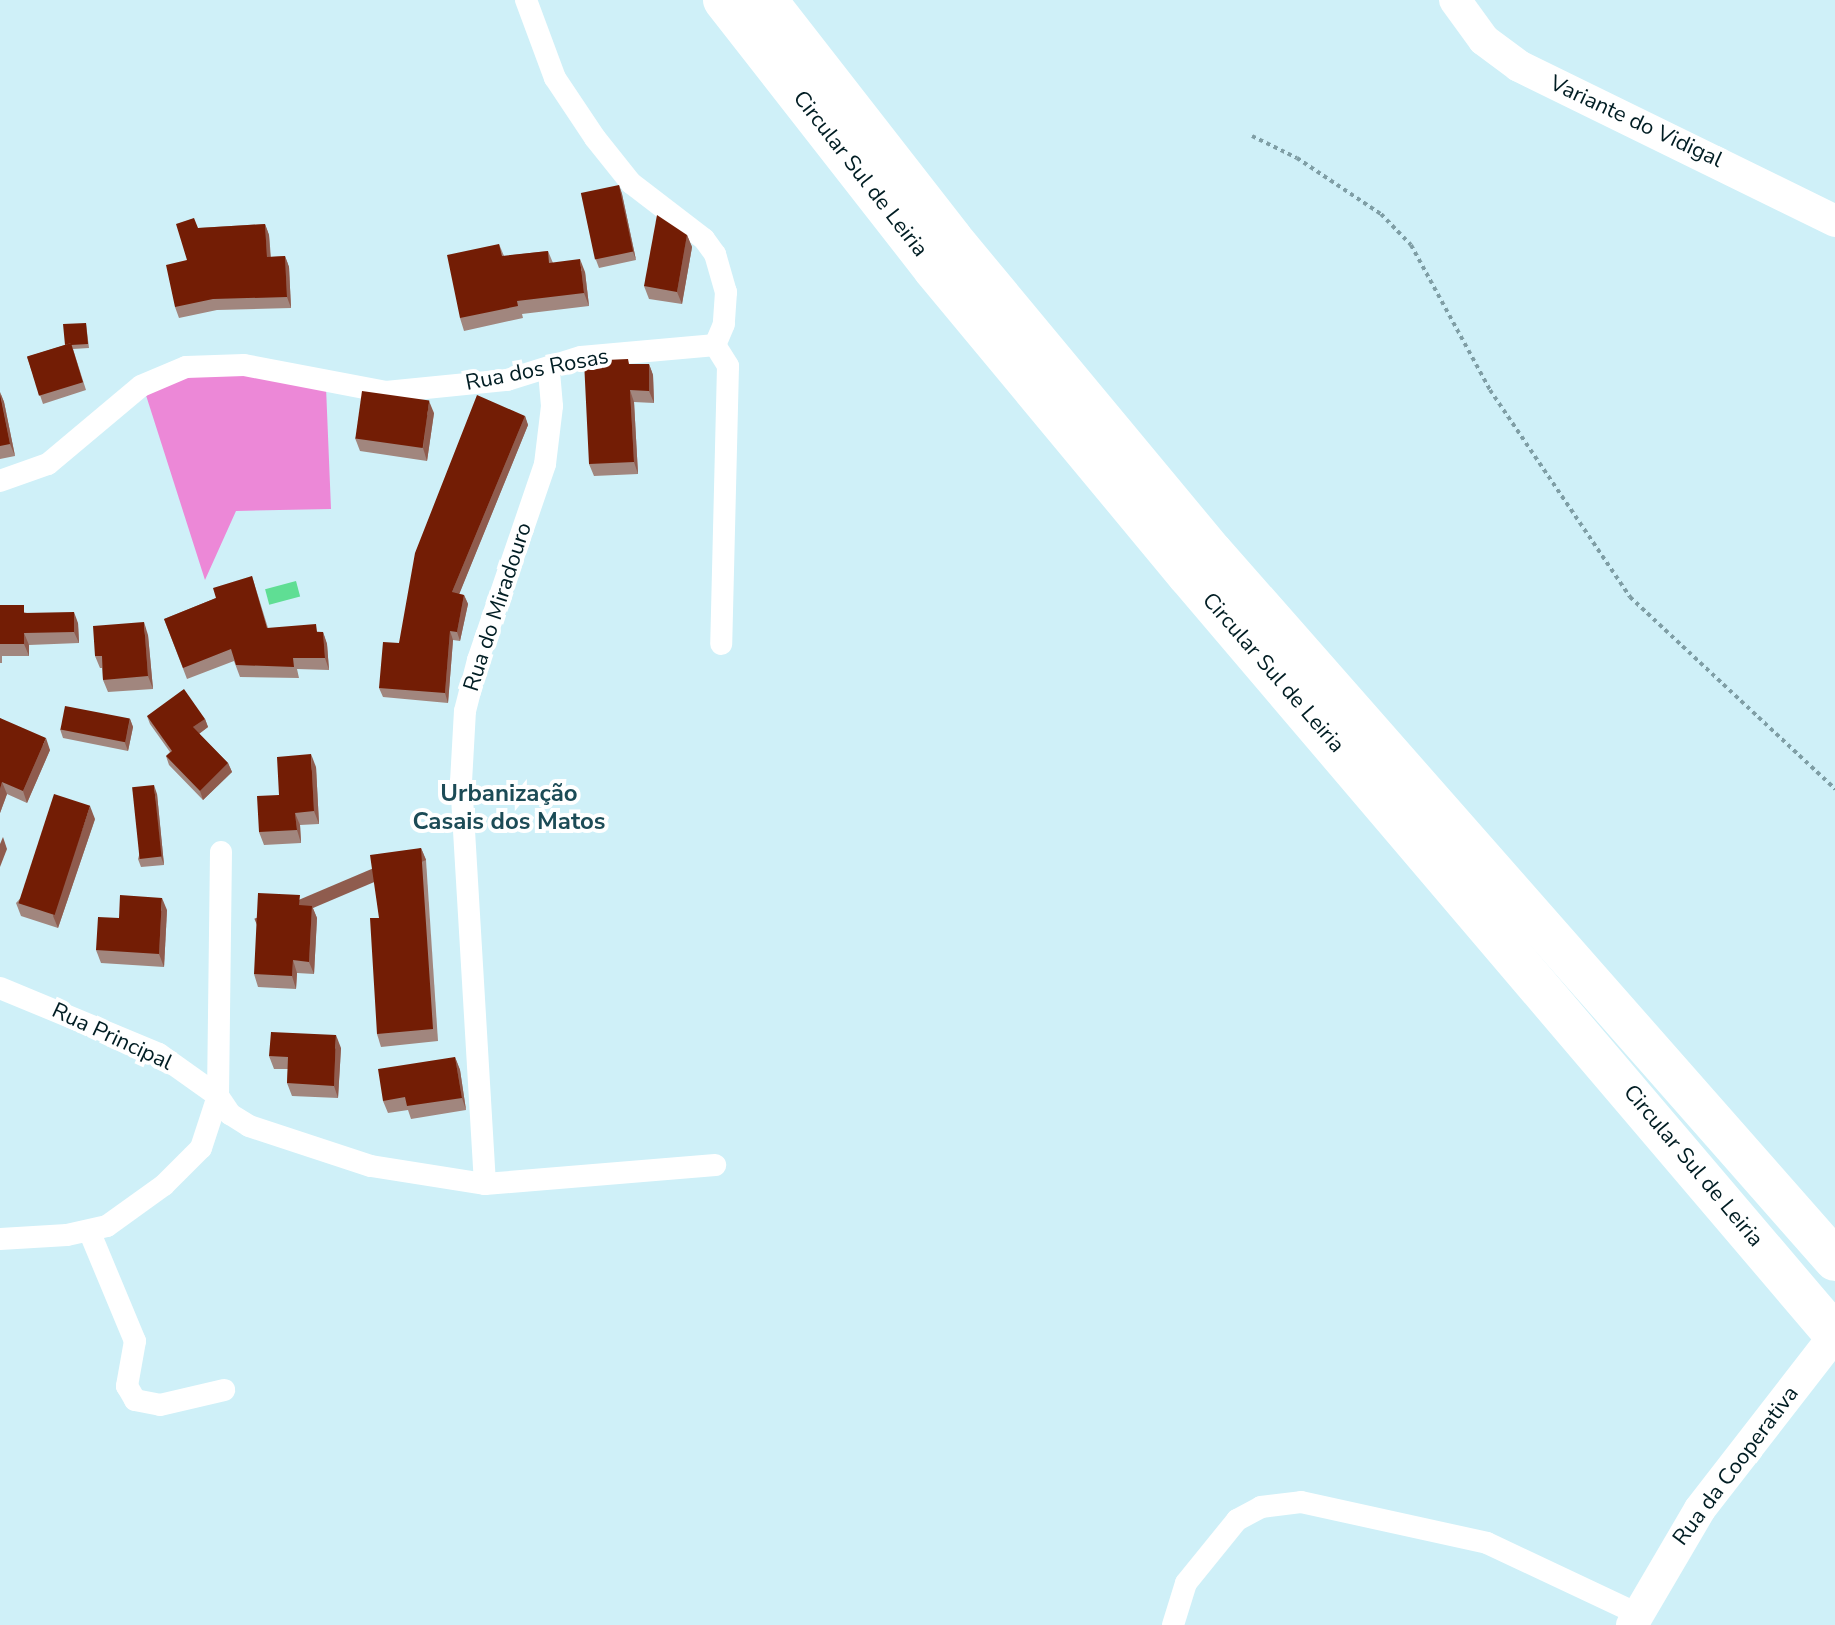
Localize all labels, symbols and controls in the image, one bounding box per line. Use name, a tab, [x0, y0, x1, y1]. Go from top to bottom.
street label: Variante do Vidigal	[1545, 70, 1727, 174]
street label: Circular Sul de Leiria	[787, 86, 933, 262]
street label: Rua dos Rosas	[463, 343, 611, 397]
street label: Rua do Miradouro	[458, 519, 538, 695]
street label: Circular Sul de Leiria	[1196, 588, 1350, 758]
district label: Urbanização Casais dos Matos	[412, 780, 606, 836]
street label: Rua Principal	[48, 998, 176, 1076]
street label: Circular Sul de Leiria	[1618, 1080, 1768, 1252]
street label: Rua da Cooperativa	[1668, 1381, 1804, 1551]

